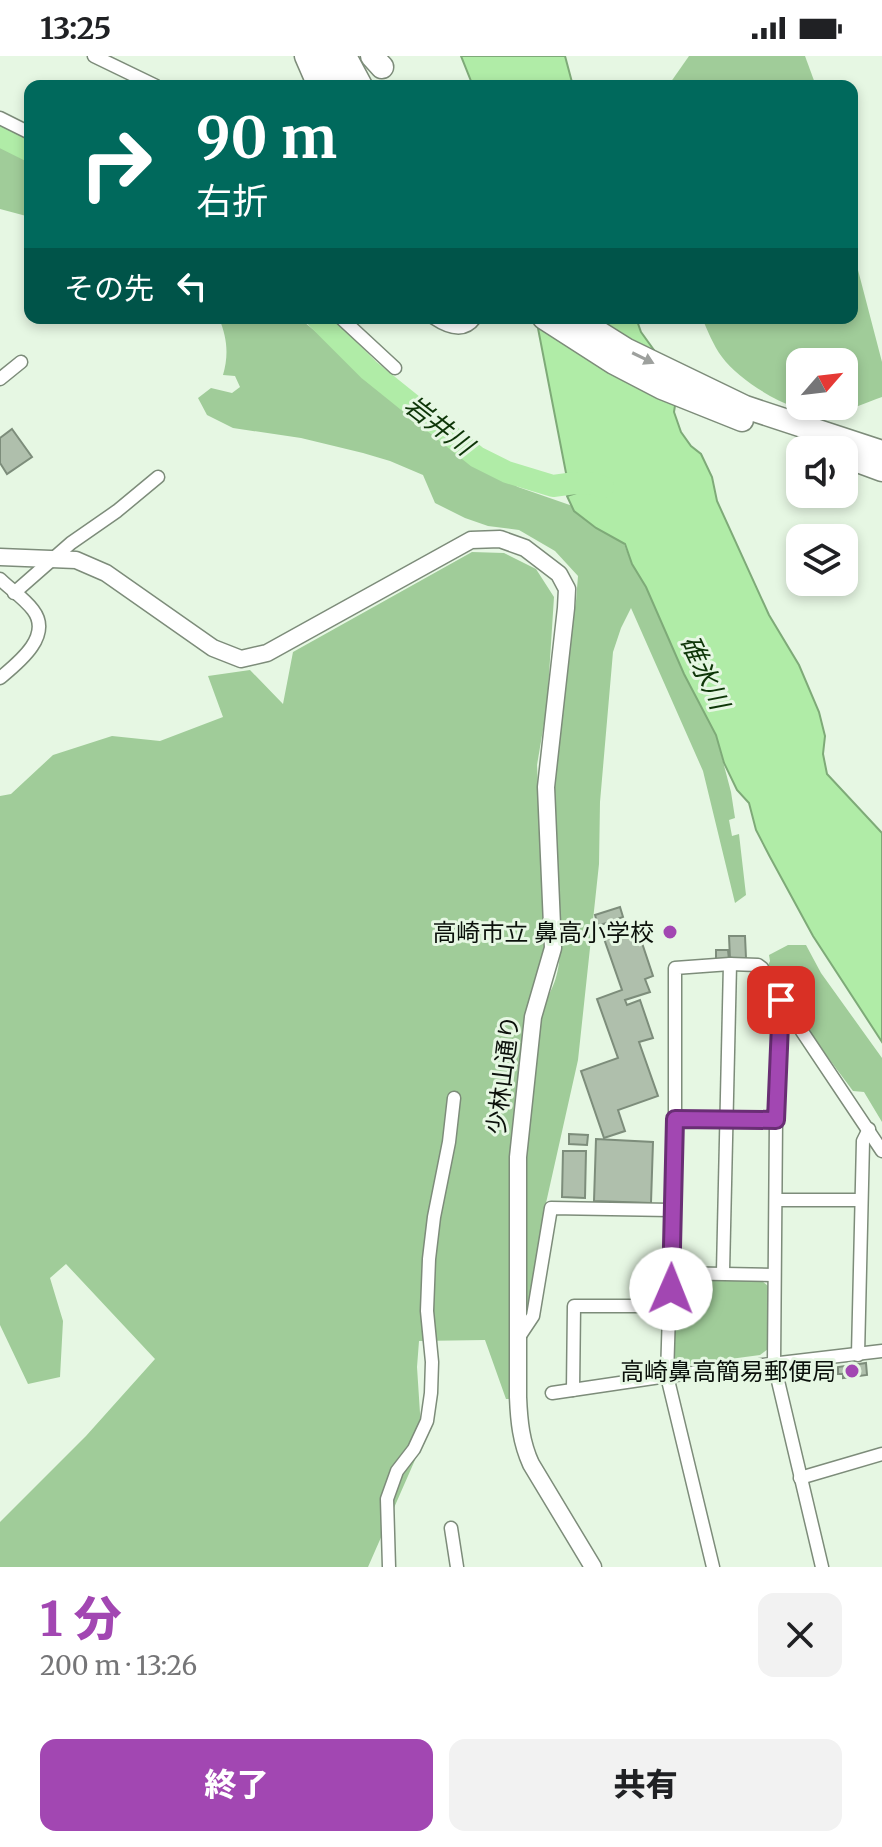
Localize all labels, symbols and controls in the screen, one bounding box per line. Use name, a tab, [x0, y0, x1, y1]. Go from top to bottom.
text: 13:25	[40, 9, 111, 47]
text: 90 m	[196, 103, 337, 173]
icon: right	[64, 112, 168, 216]
text: 右折	[196, 179, 268, 224]
icon: left	[170, 264, 214, 308]
text: その先	[64, 269, 154, 307]
north arrow	[786, 348, 858, 420]
map controls	[786, 348, 858, 596]
one-way arrow	[632, 351, 655, 365]
water label: 岩井川	[398, 388, 482, 464]
button: sound	[786, 436, 858, 508]
button: layers	[786, 524, 858, 596]
water label: 碓氷川	[674, 630, 738, 717]
place label: 高崎市立 鼻高小学校	[432, 917, 654, 948]
marker: 高崎市立 鼻高小学校	[661, 923, 679, 941]
pin	[747, 966, 815, 1034]
icon: arrive	[759, 978, 803, 1022]
street label: 少林山通り	[480, 1014, 526, 1136]
position arrow	[629, 1247, 713, 1331]
place label: 高崎鼻高簡易郵便局	[620, 1356, 836, 1387]
marker: 高崎鼻高簡易郵便局	[843, 1362, 861, 1380]
text: 1 分	[40, 1589, 122, 1649]
button: close	[758, 1593, 842, 1677]
text: 200 m · 13:26	[40, 1649, 197, 1682]
button: 終了	[40, 1739, 433, 1831]
button: 共有	[449, 1739, 842, 1831]

